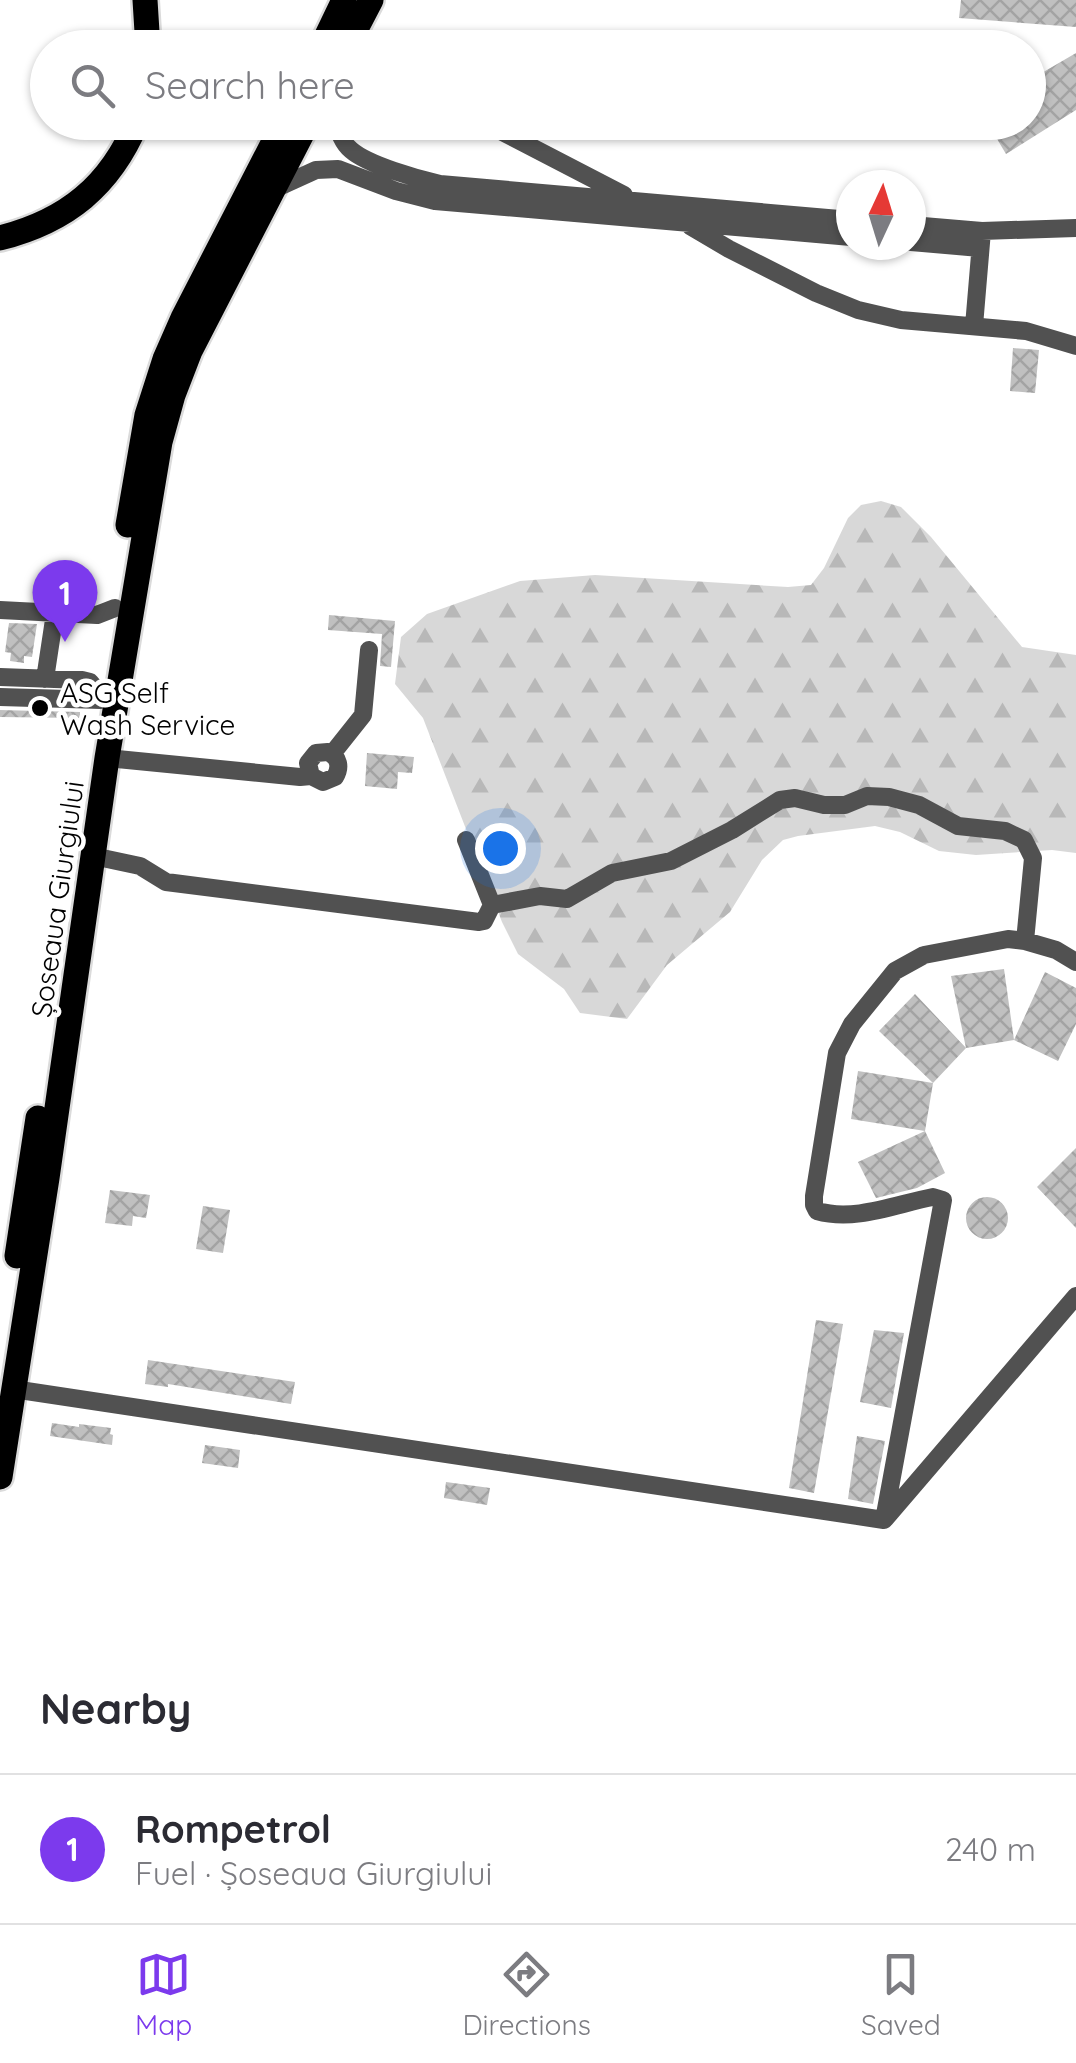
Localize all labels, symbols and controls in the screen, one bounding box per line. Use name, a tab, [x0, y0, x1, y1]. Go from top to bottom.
search box	[30, 30, 1046, 140]
icon: search	[65, 58, 120, 113]
text: Search here	[145, 61, 355, 109]
north arrow	[836, 170, 926, 260]
pin: 1	[32, 560, 98, 642]
place label: ASG Self Wash Service	[60, 675, 235, 742]
marker: ASG Self Wash Service	[29, 697, 51, 719]
street label: Șoseaua Giurgiului	[23, 779, 91, 1019]
your location	[475, 823, 526, 874]
text: Nearby	[40, 1682, 191, 1735]
text: Rompetrol	[135, 1805, 331, 1853]
text: 1	[66, 1829, 79, 1869]
text: 240 m	[945, 1829, 1036, 1869]
text: Fuel · Șoseaua Giurgiului	[135, 1853, 492, 1893]
tab: Map	[135, 1947, 192, 2042]
tab: Directions	[462, 1947, 591, 2042]
tab: Saved	[861, 1947, 941, 2042]

